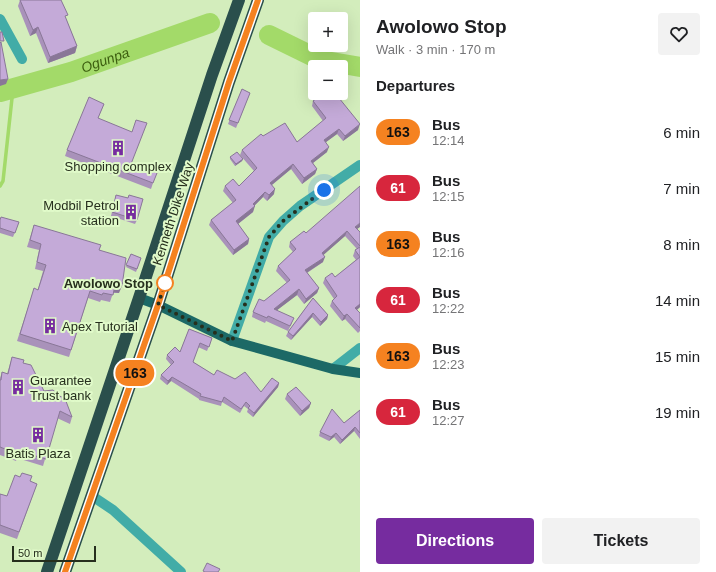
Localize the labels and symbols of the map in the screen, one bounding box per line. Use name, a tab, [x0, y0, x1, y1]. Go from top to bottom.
water label: Ogunpa	[79, 44, 132, 76]
building icon: Shopping complex	[109, 139, 127, 157]
place label: Shopping complex	[65, 159, 172, 174]
street label: Kenneth Dike Way	[149, 160, 197, 267]
your location	[314, 180, 334, 200]
place label: Modbil Petrol station	[43, 198, 119, 228]
building icon: Modbil Petrol station	[122, 203, 140, 221]
marker: Awolowo Stop	[156, 274, 174, 292]
place label: Awolowo Stop	[64, 276, 153, 291]
building icon: Apex Tutorial	[41, 317, 59, 335]
place label: Apex Tutorial	[62, 319, 138, 334]
line badge: 163	[112, 360, 158, 386]
place label: Guarantee Trust bank	[30, 373, 91, 403]
building icon: Guarantee Trust bank	[9, 378, 27, 396]
building icon: Batis Plaza	[29, 426, 47, 444]
place label: Batis Plaza	[5, 446, 71, 461]
scale bar	[12, 544, 96, 563]

